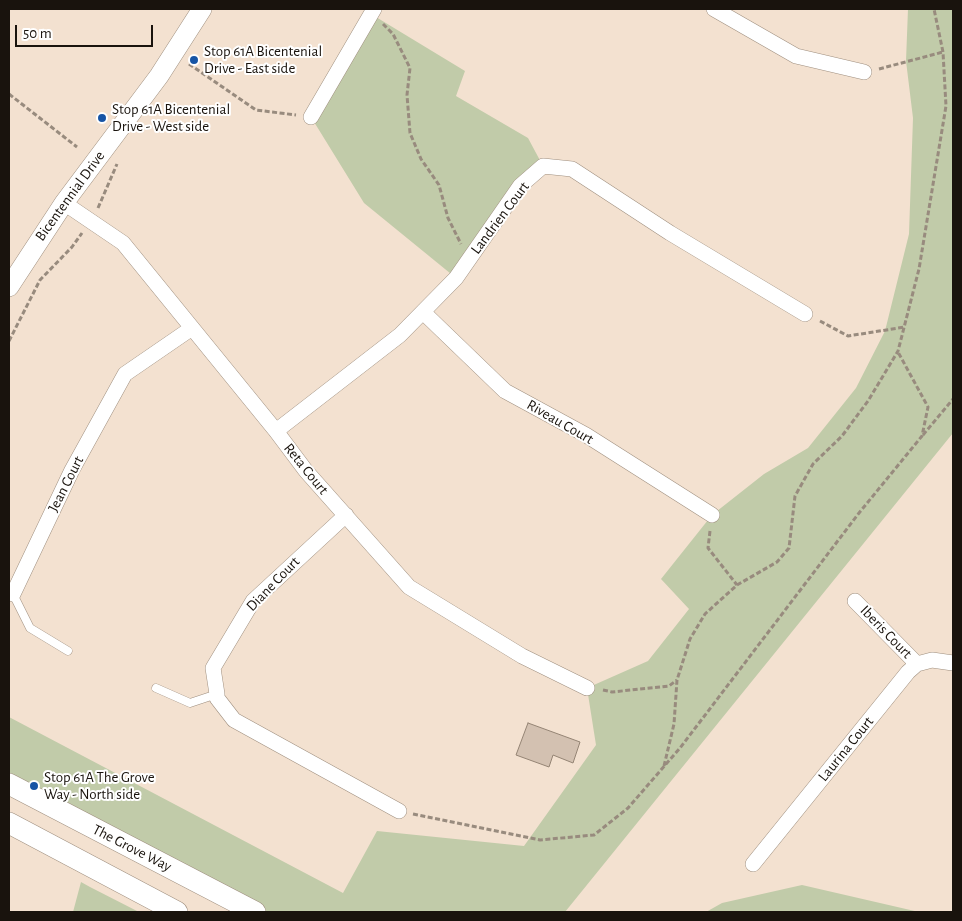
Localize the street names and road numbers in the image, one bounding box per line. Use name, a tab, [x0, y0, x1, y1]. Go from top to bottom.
street label: Bicentennial Drive	[31, 147, 109, 245]
street label: Landrien Court	[467, 178, 533, 258]
street label: Riveau Court	[523, 396, 597, 448]
street label: Reta Court	[280, 440, 332, 498]
street label: Jean Court	[44, 453, 88, 515]
street label: Diane Court	[242, 553, 304, 615]
street label: Iberis Court	[856, 602, 916, 662]
street label: Laurina Court	[814, 713, 878, 785]
street label: The Grove Way	[89, 820, 175, 876]

